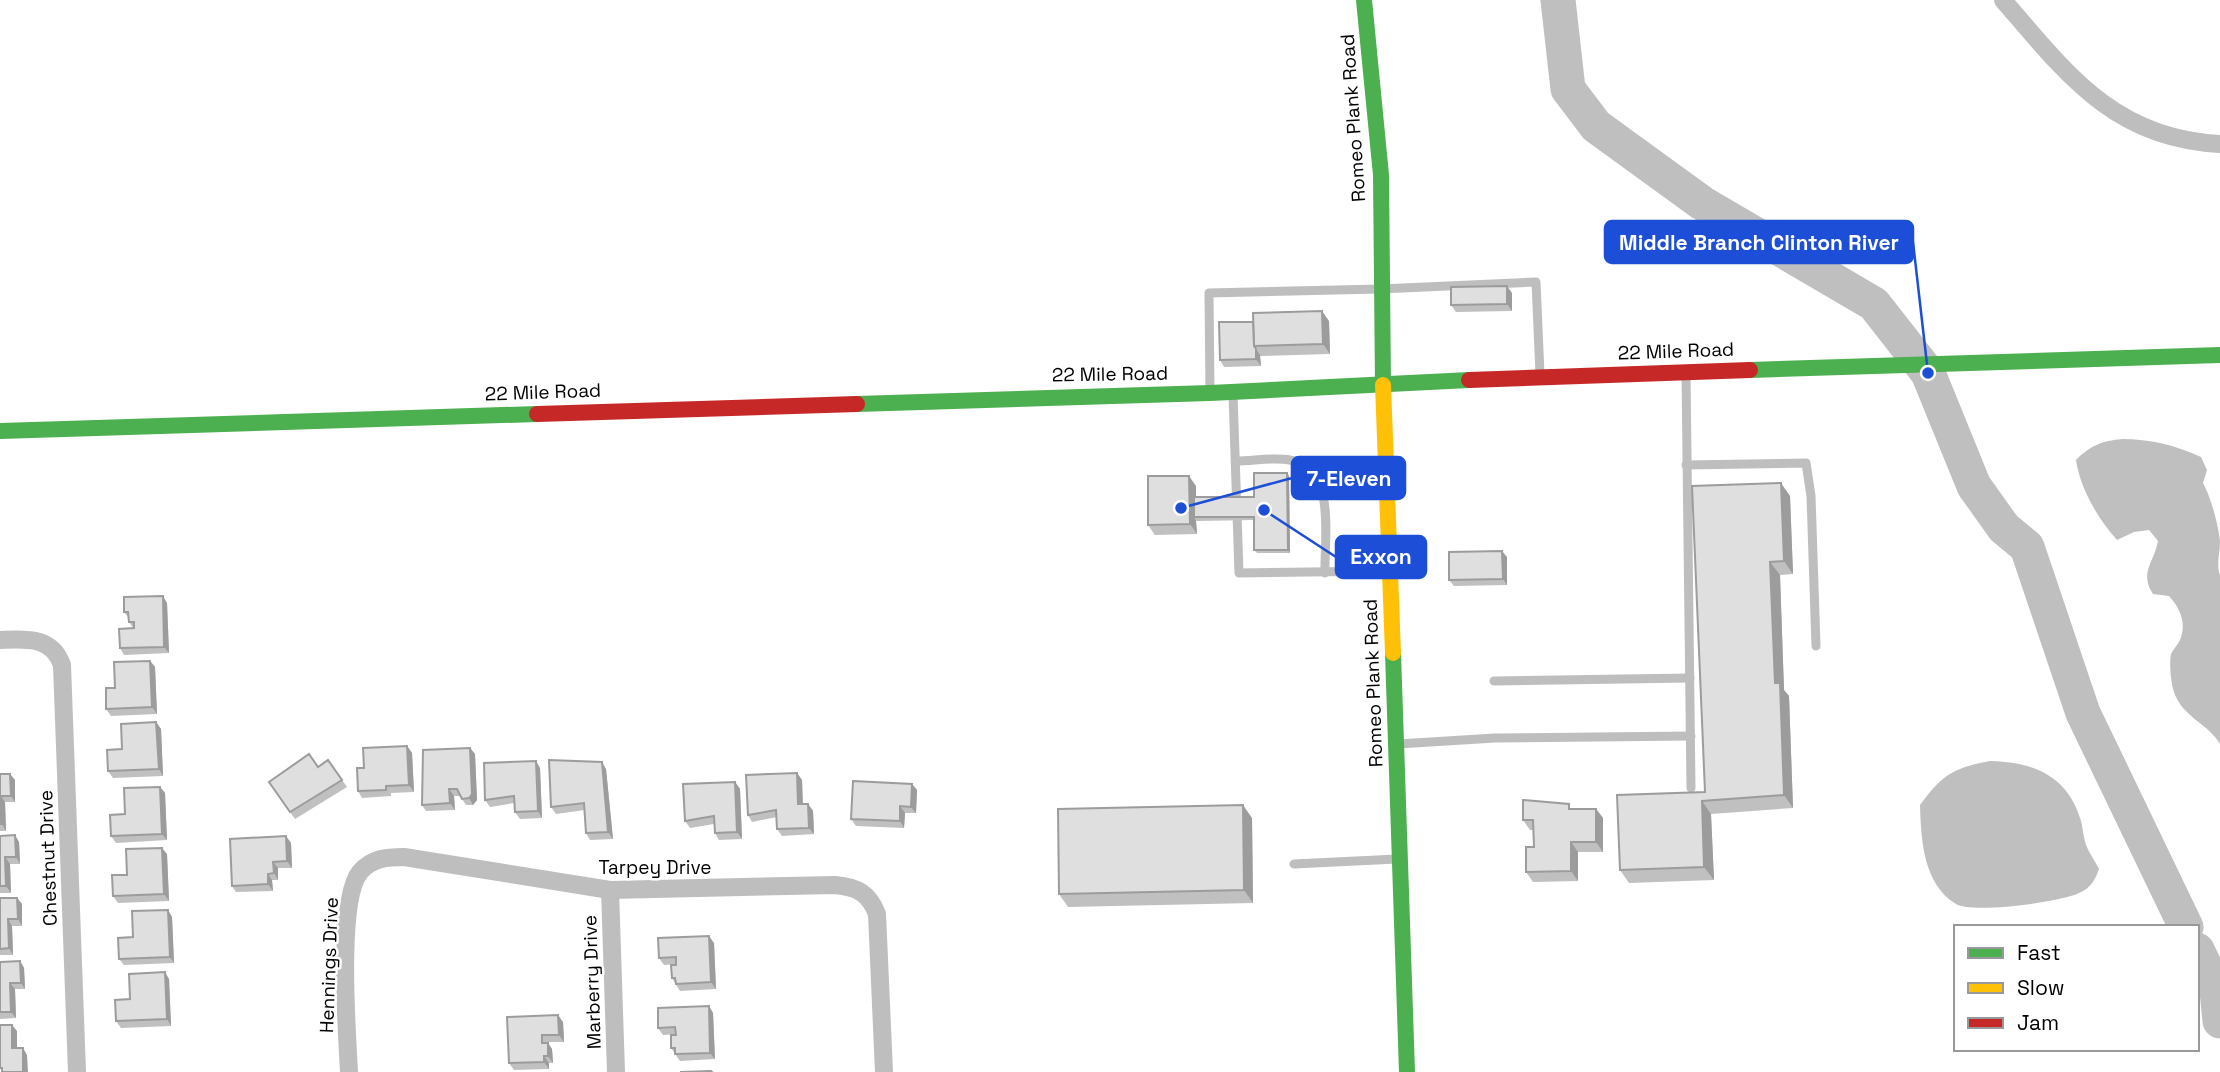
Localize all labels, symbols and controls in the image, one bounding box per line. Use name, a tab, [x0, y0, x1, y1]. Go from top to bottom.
street label: Romeo Plank Road	[1335, 33, 1371, 203]
callout: Middle Branch Clinton River	[1605, 221, 1913, 263]
text: Middle Branch Clinton River	[1619, 229, 1899, 256]
street label: 22 Mile Road	[1617, 336, 1735, 366]
street label: 22 Mile Road	[1052, 360, 1168, 388]
street label: 22 Mile Road	[484, 377, 602, 407]
callout: 7-Eleven	[1292, 457, 1405, 499]
text: 7-Eleven	[1306, 465, 1392, 492]
callout: Exxon	[1336, 536, 1426, 578]
text: Exxon	[1350, 543, 1412, 570]
street label: Romeo Plank Road	[1358, 598, 1388, 768]
street label: Chestnut Drive	[33, 790, 63, 926]
street label: Tarpey Drive	[598, 855, 712, 880]
street label: Hennings Drive	[314, 897, 344, 1033]
street label: Marberry Drive	[577, 914, 607, 1050]
legend	[1954, 925, 2199, 1051]
text: Fast	[2017, 939, 2061, 966]
text: Slow	[2017, 974, 2065, 1001]
text: Jam	[2017, 1009, 2059, 1036]

